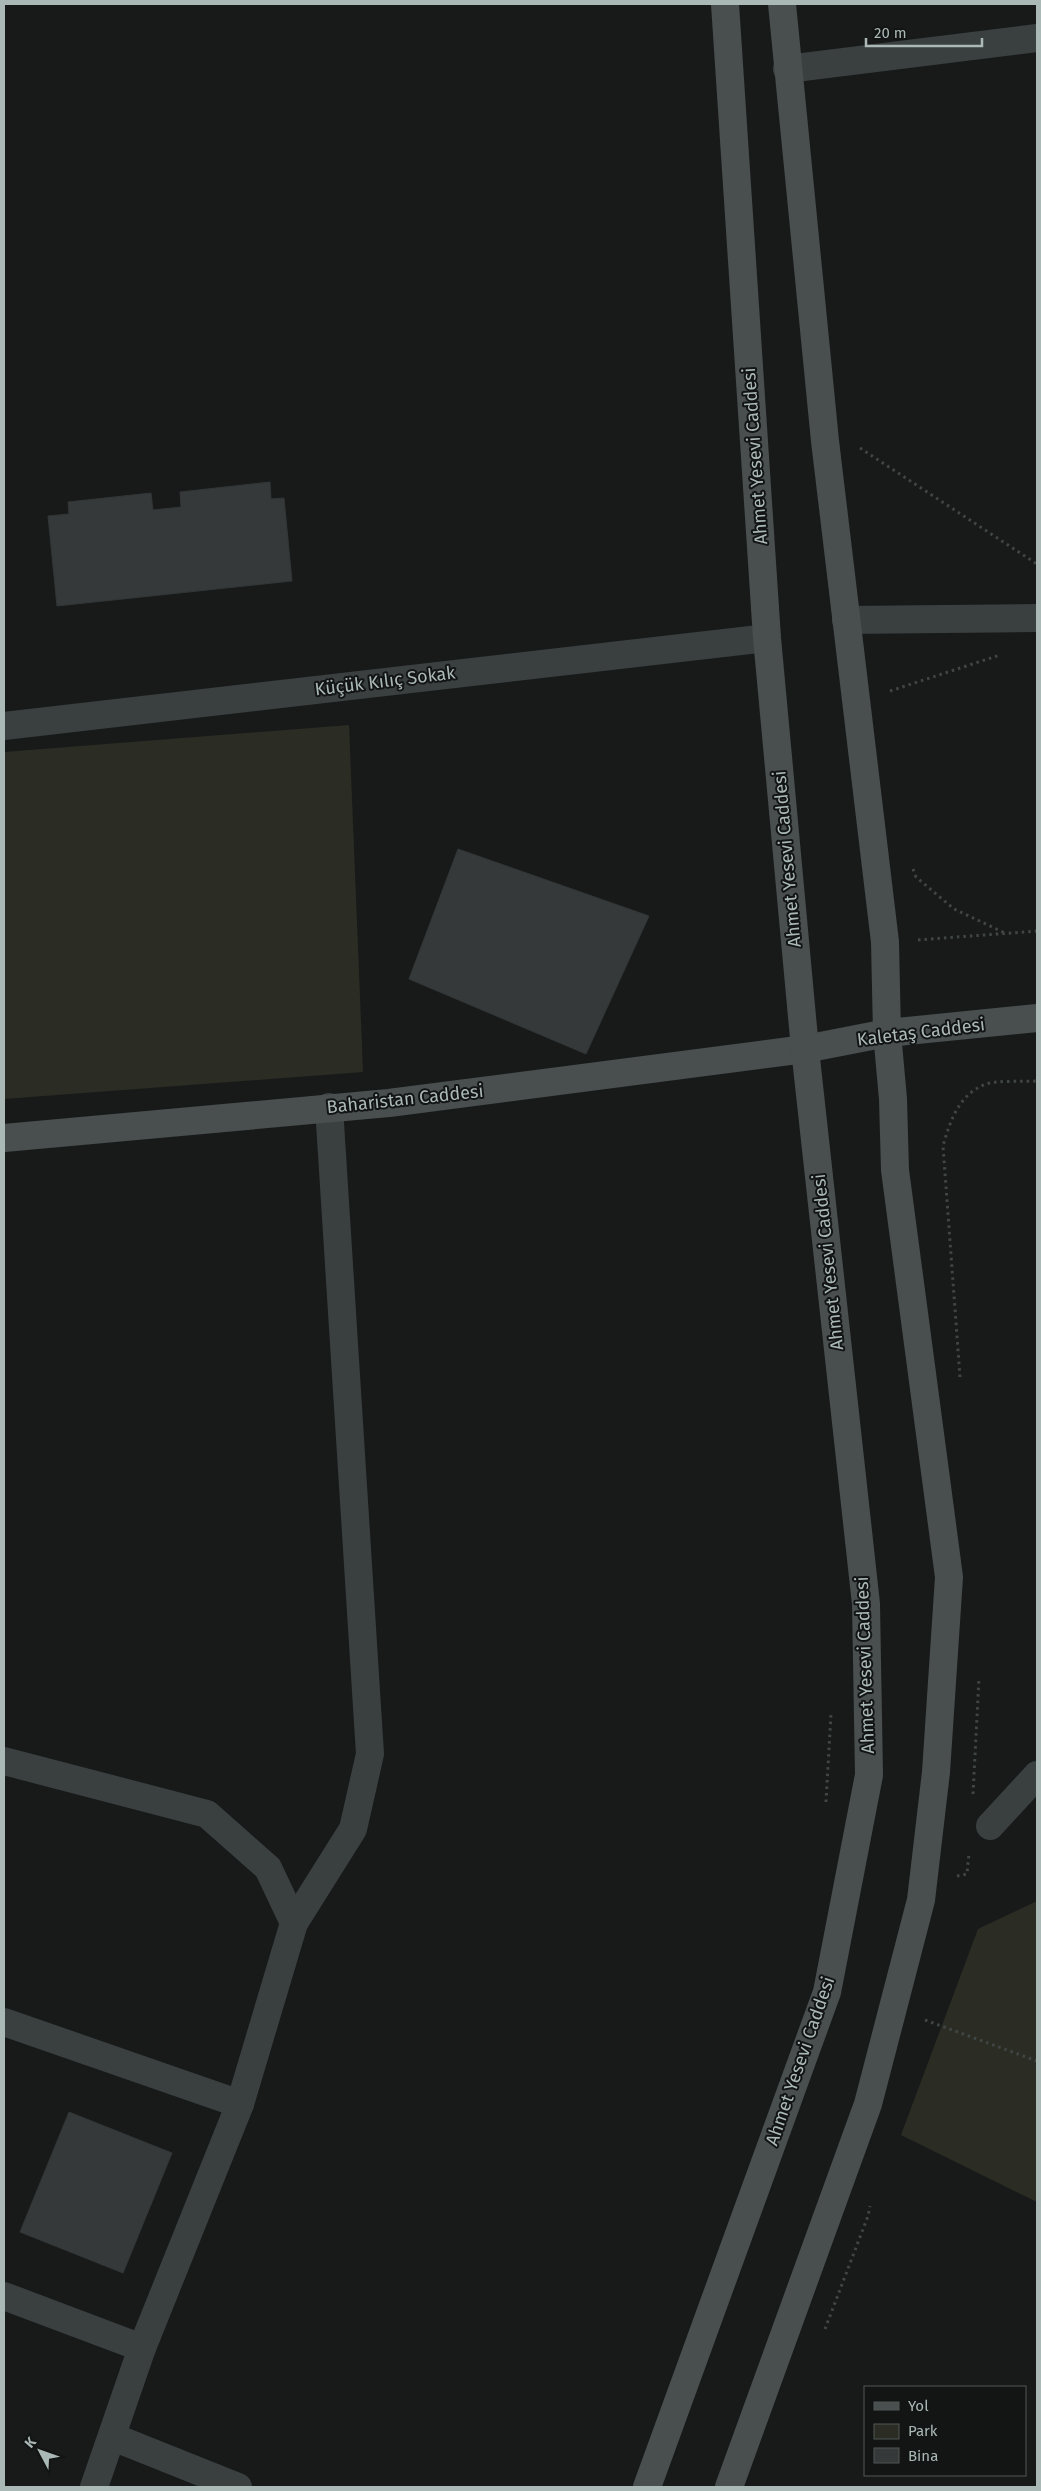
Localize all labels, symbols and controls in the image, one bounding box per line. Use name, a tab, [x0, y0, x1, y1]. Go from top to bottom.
scale bar	[866, 15, 982, 47]
text: 20 m	[874, 24, 907, 42]
street label: Ahmet Yesevi Caddesi	[738, 367, 772, 545]
street label: Küçük Kılıç Sokak	[313, 661, 457, 701]
street label: Ahmet Yesevi Caddesi	[768, 770, 806, 948]
street label: Kaletaş Caddesi	[856, 1013, 986, 1051]
street label: Baharistan Caddesi	[326, 1080, 484, 1118]
street label: Ahmet Yesevi Caddesi	[808, 1173, 848, 1351]
street label: Ahmet Yesevi Caddesi	[851, 1576, 879, 1754]
street label: Ahmet Yesevi Caddesi	[761, 1974, 839, 2148]
legend	[864, 2386, 1026, 2476]
text: Yol	[908, 2397, 929, 2415]
text: Park	[908, 2422, 938, 2440]
north arrow	[15, 2426, 65, 2476]
text: K	[21, 2433, 41, 2452]
text: Bina	[908, 2447, 938, 2465]

